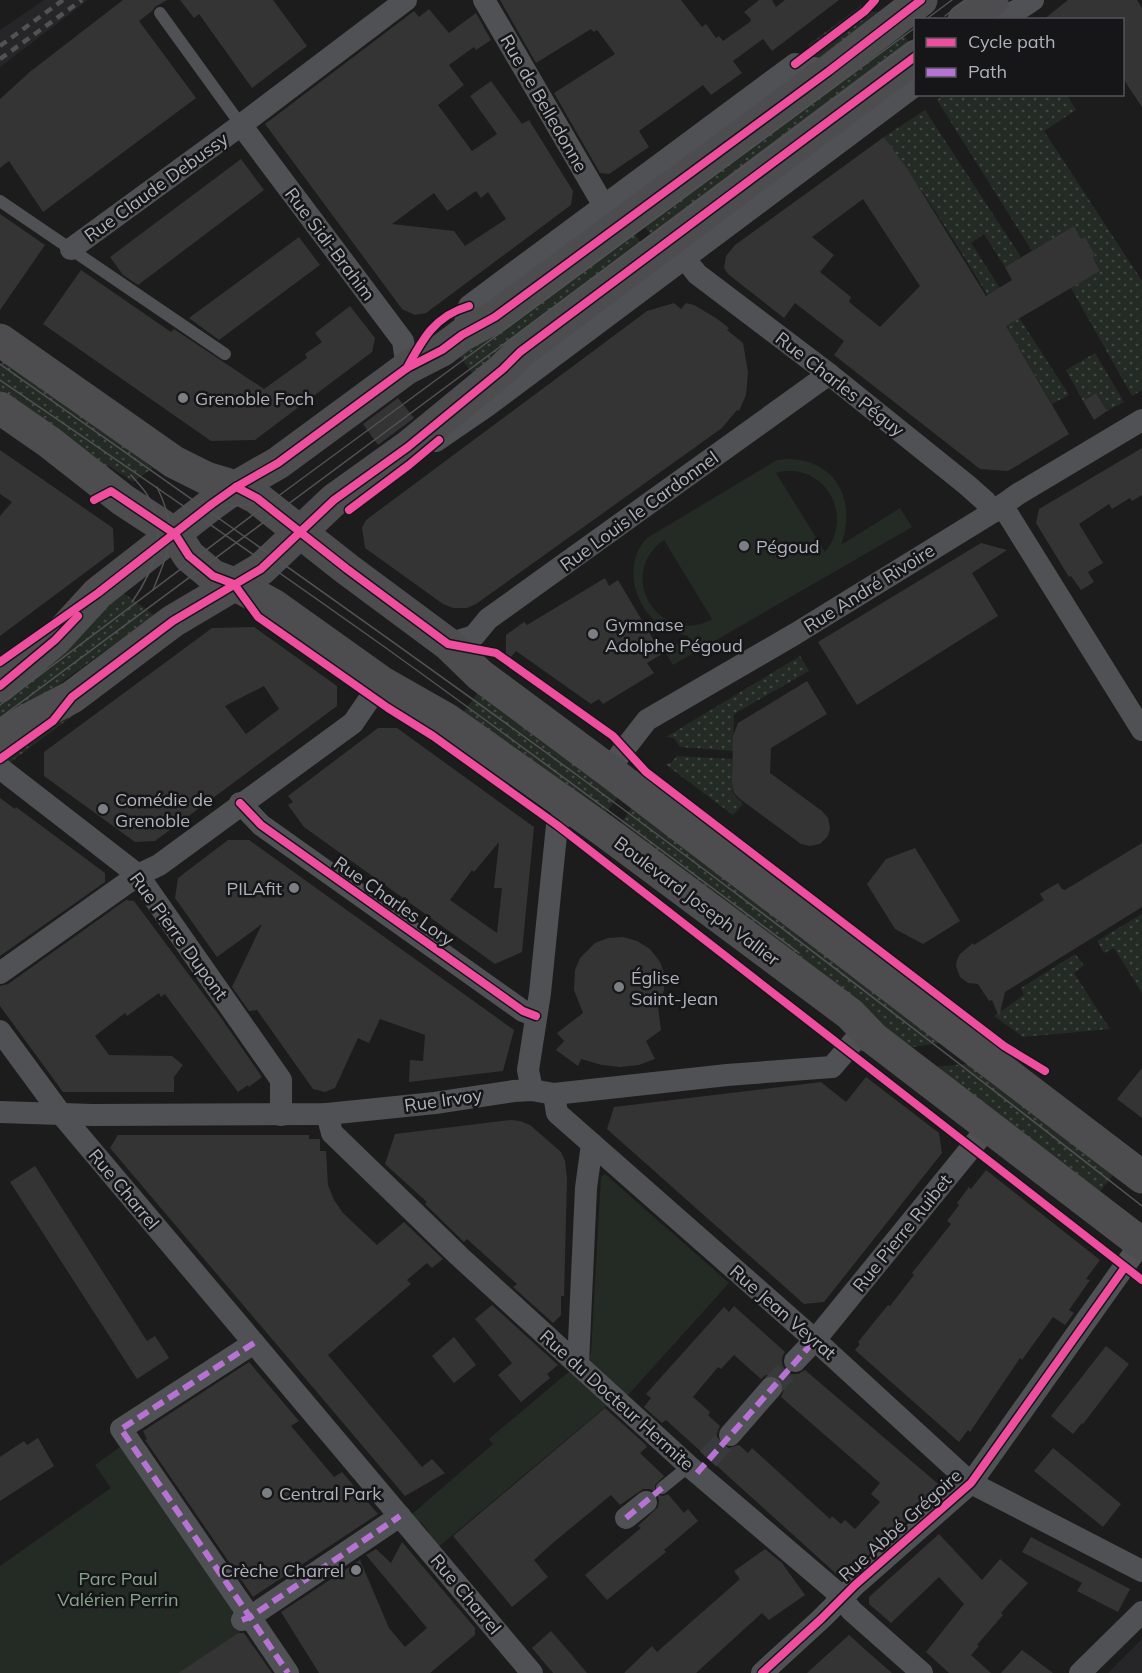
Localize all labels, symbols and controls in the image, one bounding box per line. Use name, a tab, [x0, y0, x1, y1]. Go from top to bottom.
legend	[914, 18, 1124, 96]
street label: Rue de Belledonne	[495, 30, 593, 176]
text: Cycle path	[968, 30, 1055, 53]
text: Path	[968, 60, 1007, 83]
street label: Rue Claude Debussy	[80, 127, 233, 247]
street label: Rue Sidi-Brahim	[280, 183, 380, 305]
street label: Rue Charles Péguy	[771, 327, 909, 442]
place label: Grenoble Foch	[195, 387, 314, 410]
marker: Grenoble Foch	[176, 391, 190, 405]
street label: Rue Louis le Cardonnel	[555, 446, 723, 576]
place label: Pégoud	[756, 535, 819, 558]
marker: Pégoud	[737, 539, 751, 553]
street label: Rue André Rivoire	[799, 539, 939, 637]
place label: Gymnase Adolphe Pégoud	[605, 613, 743, 657]
marker: Gymnase Adolphe Pégoud	[586, 627, 600, 641]
place label: Comédie de Grenoble	[115, 788, 213, 832]
marker: Comédie de Grenoble	[96, 802, 110, 816]
street label: Boulevard Joseph Vallier	[610, 831, 785, 971]
street label: Rue Charles Lory	[329, 851, 459, 951]
street label: Rue Pierre Dupont	[125, 868, 233, 1004]
place label: PILAfit	[226, 877, 282, 900]
marker: PILAfit	[287, 881, 301, 895]
place label: Église Saint-Jean	[631, 966, 718, 1010]
marker: Église Saint-Jean	[612, 980, 626, 994]
street label: Rue Irvoy	[403, 1083, 484, 1117]
street label: Rue Charrel	[84, 1144, 164, 1234]
street label: Rue Pierre Ruibet	[848, 1170, 956, 1296]
street label: Rue Jean Veyrat	[725, 1260, 841, 1364]
street label: Rue du Docteur Hermite	[535, 1325, 699, 1475]
street label: Rue Abbé Grégoire	[834, 1464, 966, 1586]
place label: Central Park	[279, 1482, 382, 1505]
marker: Central Park	[260, 1486, 274, 1500]
street label: Rue Charrel	[426, 1549, 506, 1639]
place label: Crèche Charrel	[221, 1559, 344, 1582]
marker: Crèche Charrel	[349, 1563, 363, 1577]
park label: Parc Paul Valérien Perrin	[57, 1567, 179, 1611]

